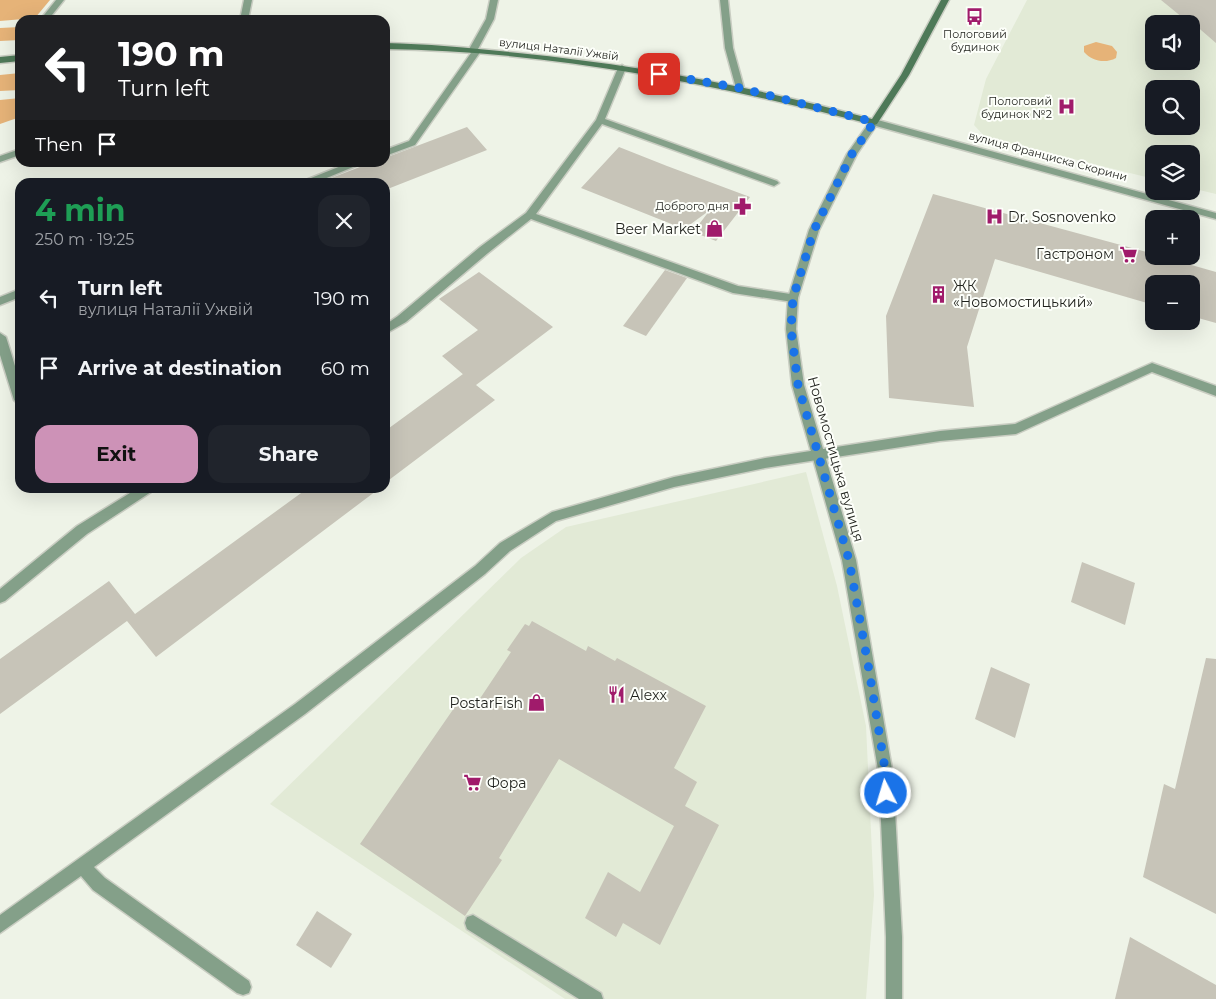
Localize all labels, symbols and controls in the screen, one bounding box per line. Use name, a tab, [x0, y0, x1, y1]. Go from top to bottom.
bus stop icon: Пологовий будинок	[965, 6, 985, 26]
map controls	[1145, 15, 1200, 330]
button: sound	[1145, 15, 1200, 70]
place label: Пологовий будинок	[943, 27, 1007, 54]
text: 190 m	[118, 32, 224, 75]
icon: left	[35, 35, 100, 100]
street label: вулиця Наталії Ужвій	[498, 35, 620, 63]
pin	[638, 53, 680, 95]
icon: arrive	[645, 60, 673, 88]
text: Turn left	[118, 75, 210, 102]
button: search	[1145, 80, 1200, 135]
place label: Пологовий будинок №2	[981, 94, 1052, 121]
hospital icon: Пологовий будинок №2	[1056, 97, 1076, 117]
street label: вулиця Франциска Скорини	[967, 128, 1129, 184]
icon: arrive	[93, 130, 121, 158]
text: Then	[35, 133, 83, 156]
button: layers	[1145, 145, 1200, 200]
text: 4 min	[35, 192, 125, 229]
button: close	[318, 195, 370, 247]
pharmacy icon: Доброго дня	[733, 196, 753, 216]
place label: Доброго дня	[656, 199, 729, 213]
hospital icon: Dr. Sosnovenko	[984, 207, 1004, 227]
place label: Dr. Sosnovenko	[1008, 208, 1116, 226]
button: +	[1145, 210, 1200, 265]
shop icon: Beer Market	[705, 219, 725, 239]
place label: Beer Market	[615, 220, 701, 238]
text: 250 m · 19:25	[35, 230, 134, 249]
supermarket icon: Гастроном	[1118, 244, 1138, 264]
place label: Гастроном	[1036, 245, 1114, 263]
button: −	[1145, 275, 1200, 330]
text: Turn left	[78, 277, 163, 300]
place label: ЖК «Новомостицький»	[953, 277, 1093, 311]
icon: left	[35, 284, 63, 312]
building icon: ЖК «Новомостицький»	[929, 284, 949, 304]
text: 190 m	[314, 287, 370, 310]
text: вулиця Наталії Ужвій	[78, 300, 253, 319]
icon: arrive	[35, 354, 63, 382]
text: Arrive at destination	[78, 357, 282, 380]
text: 60 m	[321, 357, 370, 380]
street label: Новомостицька вулиця	[804, 374, 868, 544]
button: Exit	[35, 425, 198, 483]
button: Share	[208, 425, 370, 483]
restaurant icon: Alexx	[606, 685, 626, 705]
place label: Alexx	[630, 686, 668, 704]
shop icon: PostarFish	[527, 693, 547, 713]
place label: PostarFish	[450, 694, 523, 712]
position arrow	[859, 766, 911, 818]
supermarket icon: Фора	[463, 773, 483, 793]
place label: Фора	[487, 774, 526, 792]

